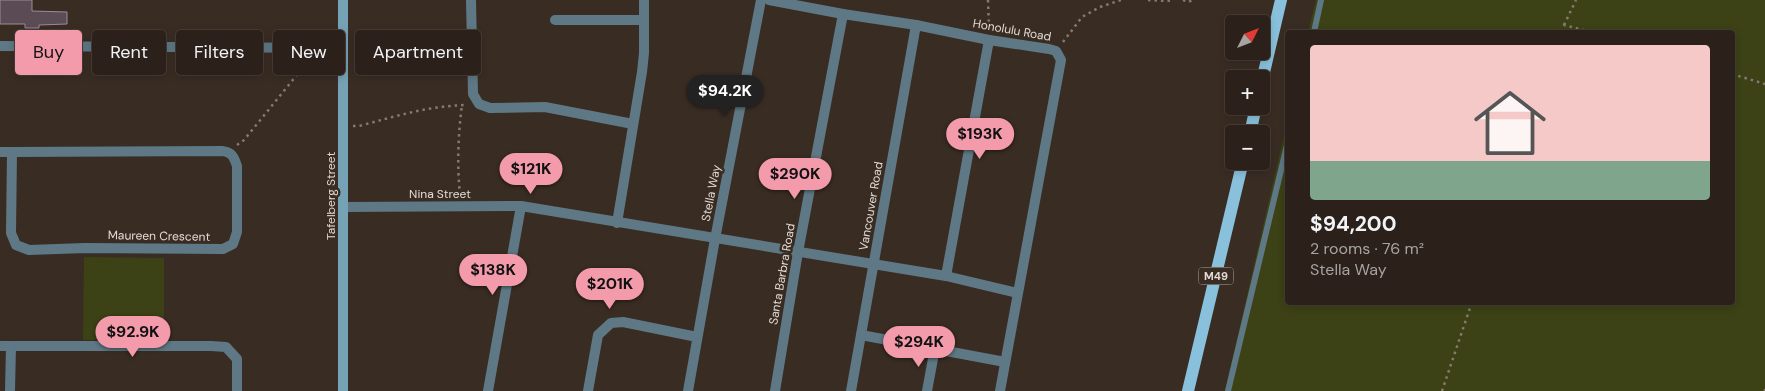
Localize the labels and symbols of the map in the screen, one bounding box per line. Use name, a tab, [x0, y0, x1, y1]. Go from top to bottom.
street label: Honolulu Road	[971, 15, 1053, 45]
north arrow	[1225, 15, 1270, 60]
pin: $94.2K	[684, 74, 766, 117]
pin: $193K	[945, 118, 1015, 160]
street label: Tafelberg Street	[323, 152, 339, 240]
pin: $121K	[496, 152, 566, 195]
pin: $290K	[760, 158, 830, 200]
street label: Vancouver Road	[855, 160, 887, 252]
street label: Stella Way	[698, 163, 724, 223]
street label: Nina Street	[409, 186, 471, 202]
street label: Santa Barbra Road	[765, 222, 799, 326]
street label: Maureen Crescent	[108, 227, 211, 245]
pin: $138K	[458, 254, 528, 296]
pin: $201K	[575, 268, 645, 310]
road number: M49	[1198, 268, 1234, 284]
pin: $92.9K	[92, 316, 174, 358]
pin: $294K	[884, 326, 954, 368]

